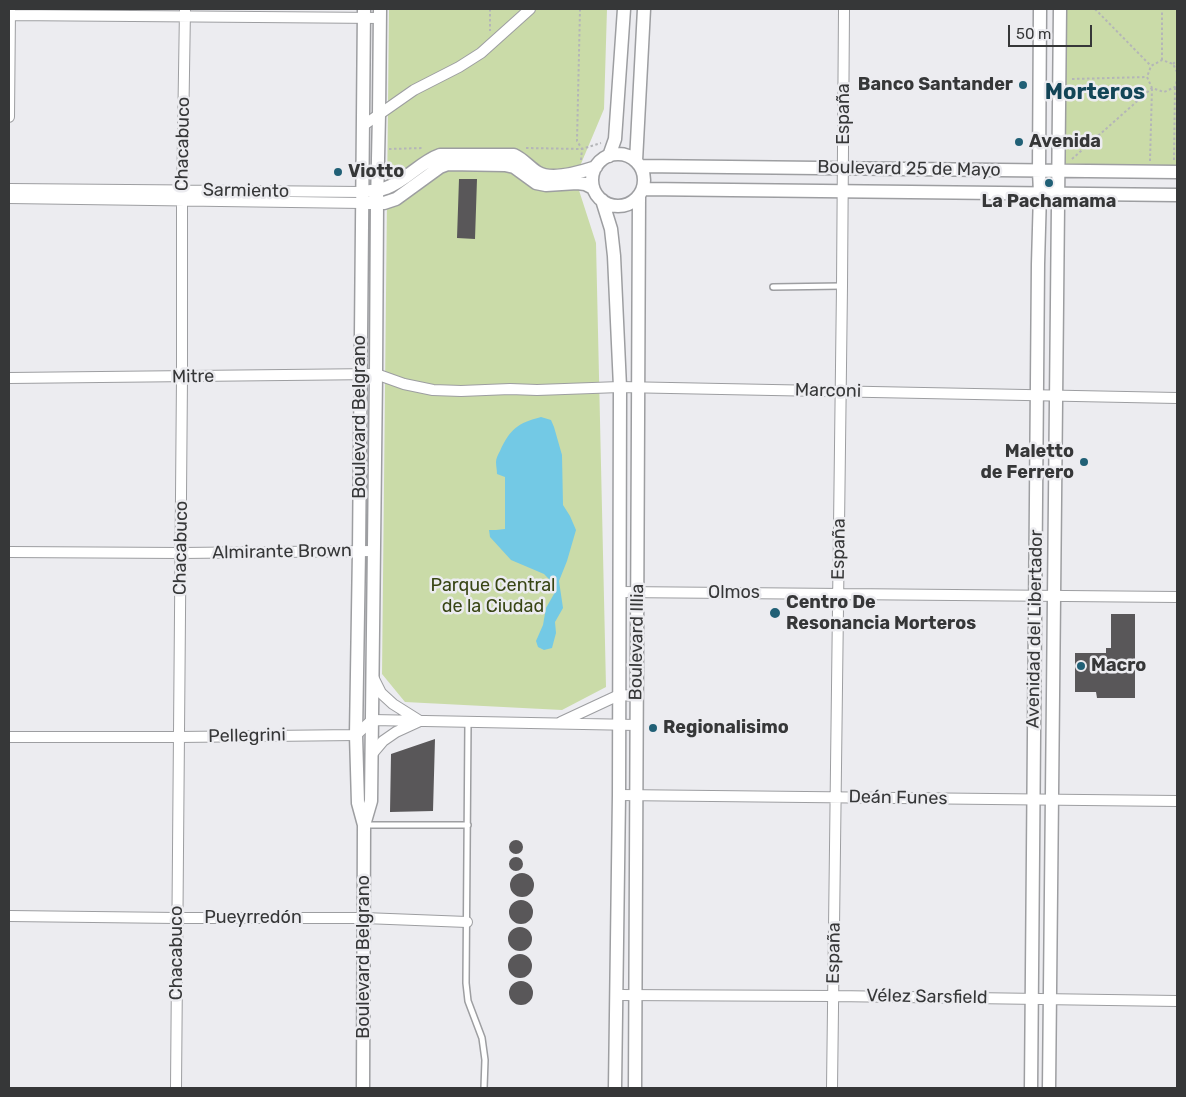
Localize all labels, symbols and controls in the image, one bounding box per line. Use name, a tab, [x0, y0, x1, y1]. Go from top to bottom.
scale bar	[1011, 15, 1095, 47]
text: 50 m	[1016, 25, 1051, 43]
place label: Banco Santander	[858, 74, 1013, 96]
marker: Banco Santander	[1017, 79, 1029, 91]
district label: Morteros	[1045, 80, 1145, 106]
street label: España	[833, 83, 855, 145]
street label: Chacabuco	[171, 97, 195, 191]
place label: Avenida	[1029, 131, 1101, 153]
marker: Avenida	[1013, 136, 1025, 148]
street label: Boulevard 25 de Mayo	[817, 157, 1001, 181]
place label: Viotto	[348, 161, 404, 183]
marker: Viotto	[332, 166, 344, 178]
marker: La Pachamama	[1043, 177, 1055, 189]
street label: Sarmiento	[203, 179, 289, 203]
place label: La Pachamama	[982, 191, 1116, 213]
street label: Boulevard Belgrano	[349, 335, 371, 499]
street label: Mitre	[172, 366, 214, 388]
street label: Marconi	[795, 380, 861, 402]
place label: Maletto de Ferrero	[980, 441, 1074, 484]
marker: Maletto de Ferrero	[1078, 456, 1090, 468]
street label: Chacabuco	[169, 501, 193, 595]
street label: España	[828, 518, 850, 580]
street label: Avenidad del Libertador	[1022, 529, 1048, 729]
street label: Almirante Brown	[212, 540, 352, 564]
park label: Parque Central de la Ciudad	[431, 575, 555, 618]
street label: Olmos	[708, 582, 760, 604]
street label: Boulevard Illia	[625, 584, 649, 700]
place label: Centro De Resonancia Morteros	[786, 592, 976, 634]
marker: Centro De Resonancia Morteros	[768, 606, 782, 620]
place label: Macro	[1091, 655, 1146, 677]
marker: Macro	[1075, 660, 1087, 672]
place label: Regionalisimo	[663, 717, 789, 739]
marker: Regionalisimo	[647, 722, 659, 734]
street label: Pellegrini	[208, 725, 286, 747]
street label: Deán Funes	[848, 786, 948, 810]
street label: Boulevard Belgrano	[353, 875, 375, 1039]
street label: Chacabuco	[166, 906, 188, 1000]
street label: Pueyrredón	[204, 907, 302, 929]
street label: España	[823, 922, 845, 984]
street label: Vélez Sarsfield	[866, 985, 988, 1009]

